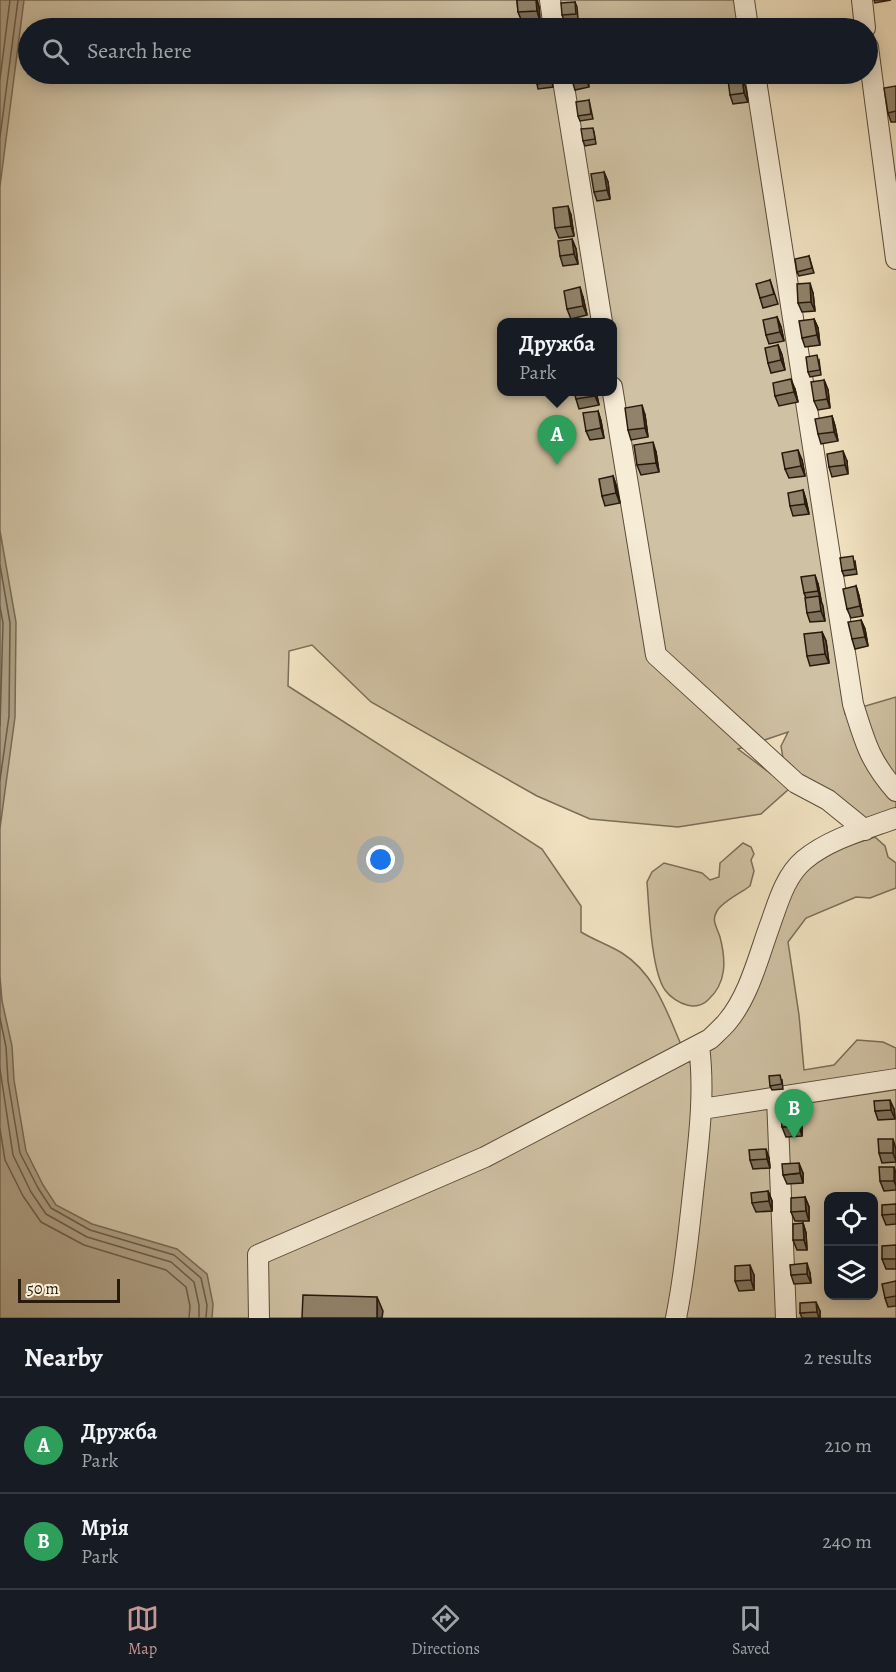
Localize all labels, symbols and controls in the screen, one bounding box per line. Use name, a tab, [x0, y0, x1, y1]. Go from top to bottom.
search box	[18, 18, 878, 84]
icon: search	[39, 35, 72, 68]
text: Search here	[87, 36, 192, 66]
popup	[497, 318, 617, 396]
text: Дружба	[519, 329, 595, 359]
text: Park	[519, 359, 557, 386]
pin: A	[538, 416, 576, 465]
your location	[366, 845, 395, 874]
pin: B	[774, 1090, 814, 1139]
map controls	[824, 1192, 878, 1300]
button: locate	[824, 1192, 878, 1246]
button: layers	[824, 1246, 878, 1300]
scale bar	[18, 1276, 120, 1304]
text: 50 m	[27, 1278, 59, 1300]
text: Nearby	[24, 1340, 103, 1375]
text: 2 results	[804, 1344, 872, 1371]
text: Дружба	[81, 1417, 157, 1447]
text: A	[37, 1432, 50, 1459]
text: 210 m	[824, 1432, 872, 1459]
text: Park	[81, 1447, 119, 1474]
text: Мрія	[81, 1513, 129, 1543]
text: B	[37, 1528, 50, 1555]
text: 240 m	[822, 1528, 872, 1555]
text: Park	[81, 1543, 119, 1570]
tab: Map	[126, 1602, 159, 1660]
tab: Directions	[411, 1602, 480, 1660]
tab: Saved	[732, 1602, 770, 1660]

